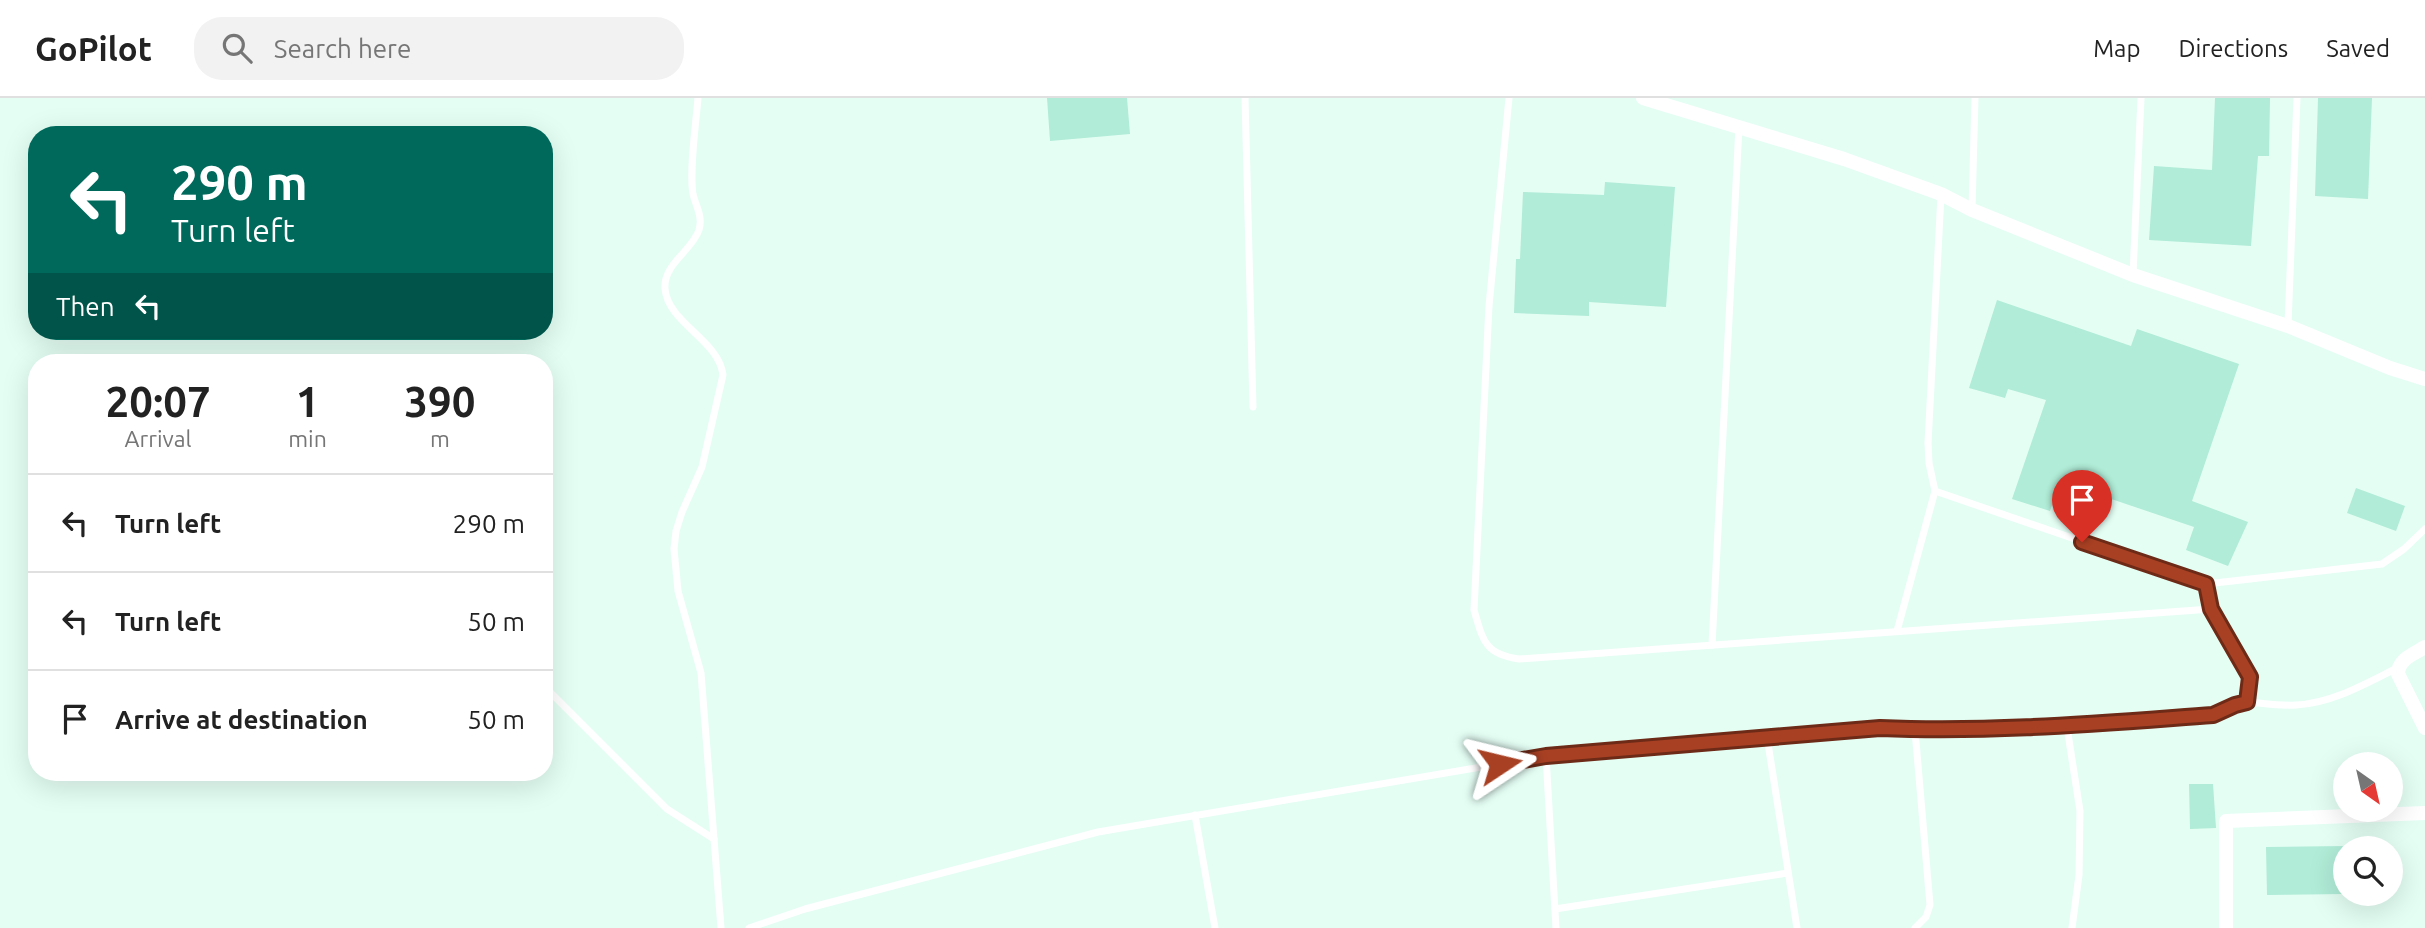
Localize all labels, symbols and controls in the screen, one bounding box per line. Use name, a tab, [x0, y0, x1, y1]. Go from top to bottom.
search box	[194, 17, 684, 80]
icon: search	[218, 29, 256, 67]
text: GoPilot	[35, 30, 152, 67]
text: Search here	[274, 34, 411, 63]
text: Map	[2093, 35, 2140, 62]
text: Directions	[2178, 35, 2288, 62]
text: Saved	[2326, 35, 2390, 62]
icon: left	[56, 154, 147, 245]
text: 290 m	[171, 154, 308, 209]
text: Turn left	[171, 212, 295, 248]
icon: left	[129, 287, 167, 325]
text: Then	[56, 292, 115, 321]
text: 20:07	[106, 378, 211, 425]
text: 1	[296, 378, 319, 425]
text: 390	[404, 378, 475, 425]
text: Arrival	[125, 426, 192, 451]
text: min	[288, 426, 327, 451]
text: m	[430, 426, 450, 451]
pin	[2052, 470, 2112, 542]
icon: arrive	[2063, 481, 2101, 519]
icon: left	[56, 504, 94, 542]
text: Turn left	[115, 509, 221, 538]
text: 290 m	[453, 509, 525, 538]
icon: left	[56, 602, 94, 640]
text: Turn left	[115, 607, 221, 636]
text: 50 m	[467, 607, 525, 636]
icon: arrive	[56, 700, 94, 738]
text: Arrive at destination	[115, 705, 368, 734]
text: 50 m	[467, 705, 525, 734]
position arrow	[1463, 727, 1537, 801]
north arrow	[2333, 752, 2403, 822]
map controls	[2333, 752, 2403, 906]
button: search	[2333, 836, 2403, 906]

